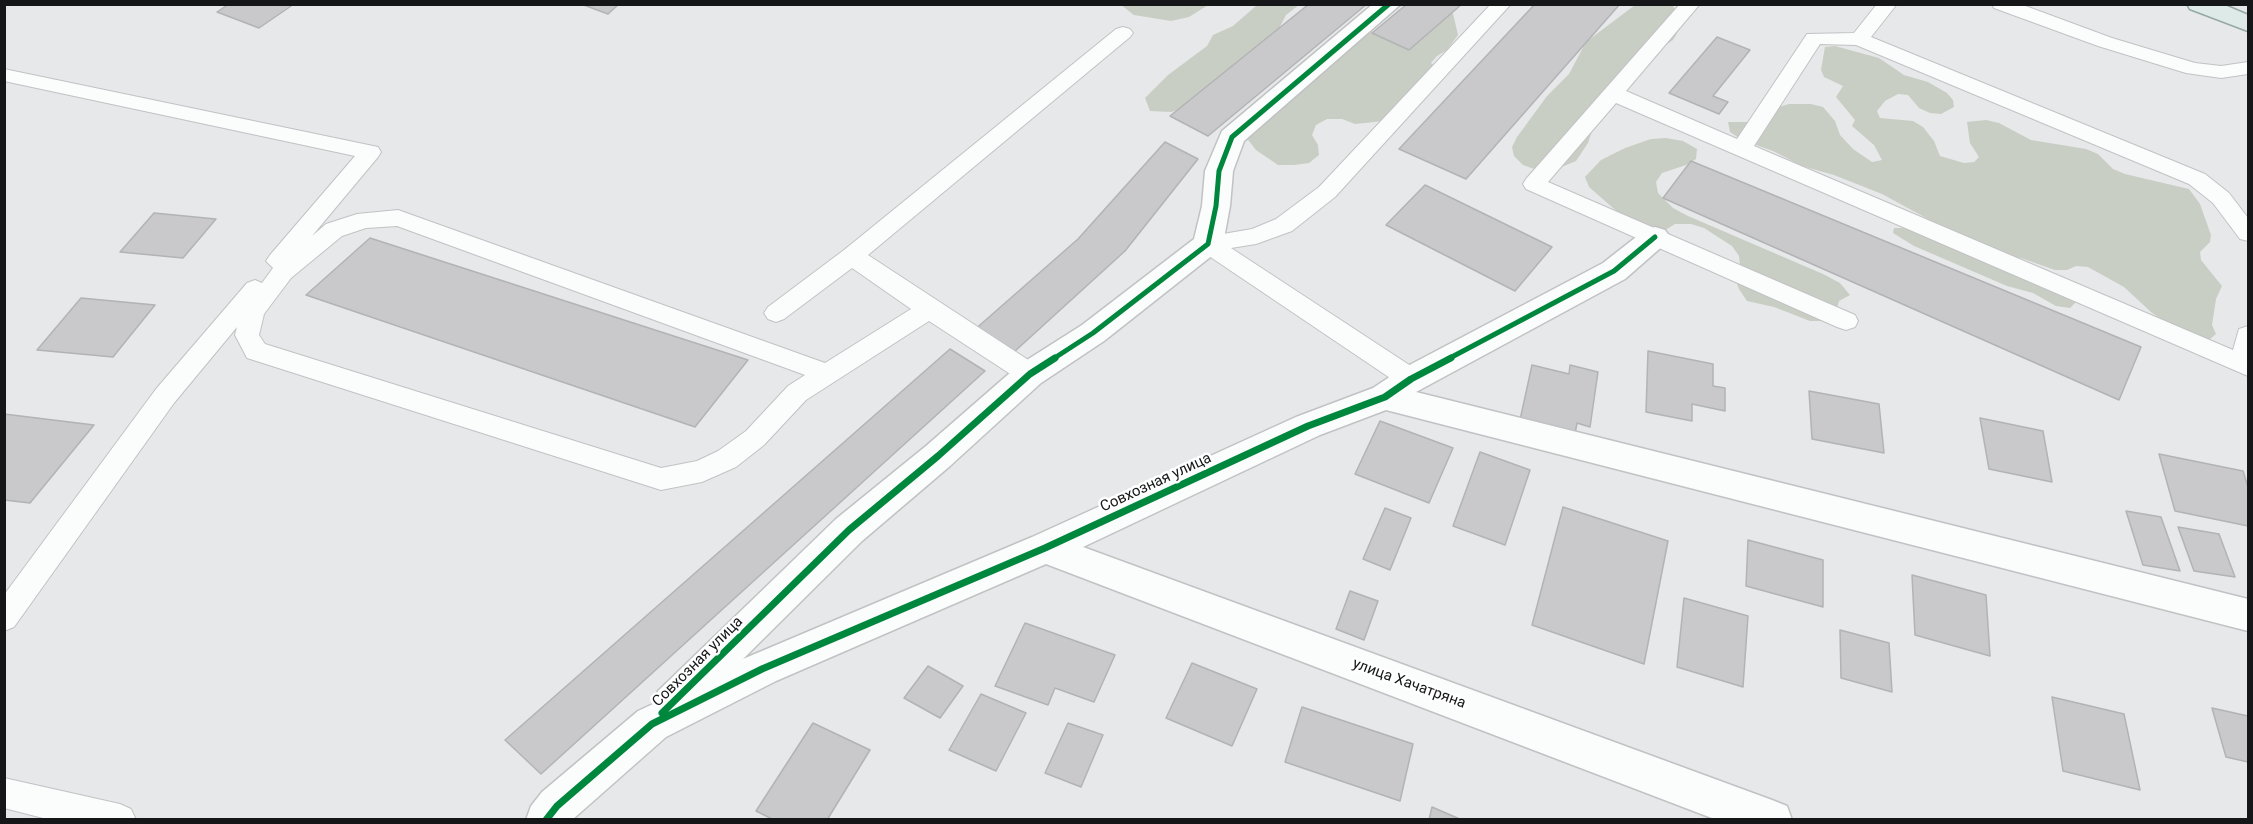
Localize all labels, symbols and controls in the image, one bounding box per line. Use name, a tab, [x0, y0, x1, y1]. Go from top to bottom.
street label: Совхозная улица	[1098, 449, 1214, 517]
street label: Совхозная улица	[649, 613, 747, 711]
street label: улица Хачатряна	[1350, 655, 1468, 713]

